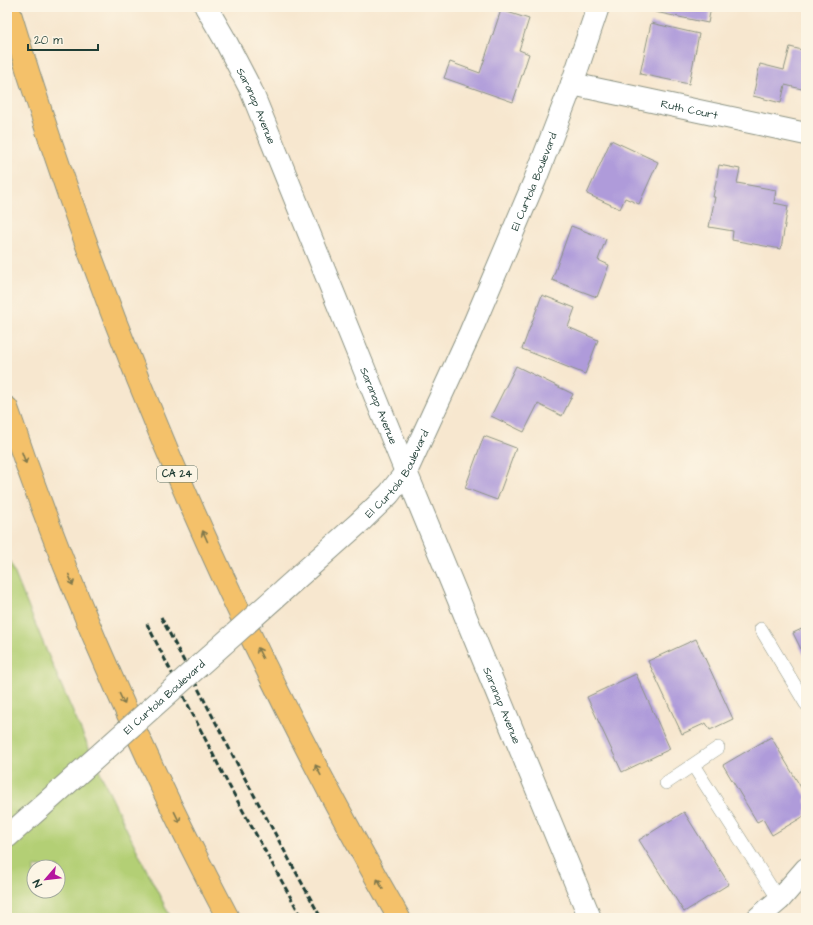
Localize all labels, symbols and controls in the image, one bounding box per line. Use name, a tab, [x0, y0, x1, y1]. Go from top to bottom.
scale bar	[28, 26, 98, 52]
text: 20 m	[34, 32, 63, 49]
street label: Saranap Avenue	[233, 65, 280, 146]
street label: Ruth Court	[659, 96, 720, 123]
street label: El Curtola Boulevard	[507, 130, 560, 233]
street label: Saranap Avenue	[357, 365, 401, 446]
street label: El Curtola Boulevard	[361, 427, 432, 521]
one-way arrow	[21, 452, 29, 464]
road number: CA 24	[157, 466, 197, 482]
one-way arrow	[200, 530, 208, 542]
one-way arrow	[67, 573, 75, 585]
one-way arrow	[256, 648, 263, 660]
street label: El Curtola Boulevard	[120, 656, 208, 738]
street label: Saranap Avenue	[480, 665, 525, 746]
one-way arrow	[118, 693, 126, 705]
one-way arrow	[314, 764, 322, 776]
one-way arrow	[174, 811, 181, 823]
north arrow	[26, 859, 66, 899]
text: N	[29, 877, 46, 890]
one-way arrow	[375, 878, 383, 890]

